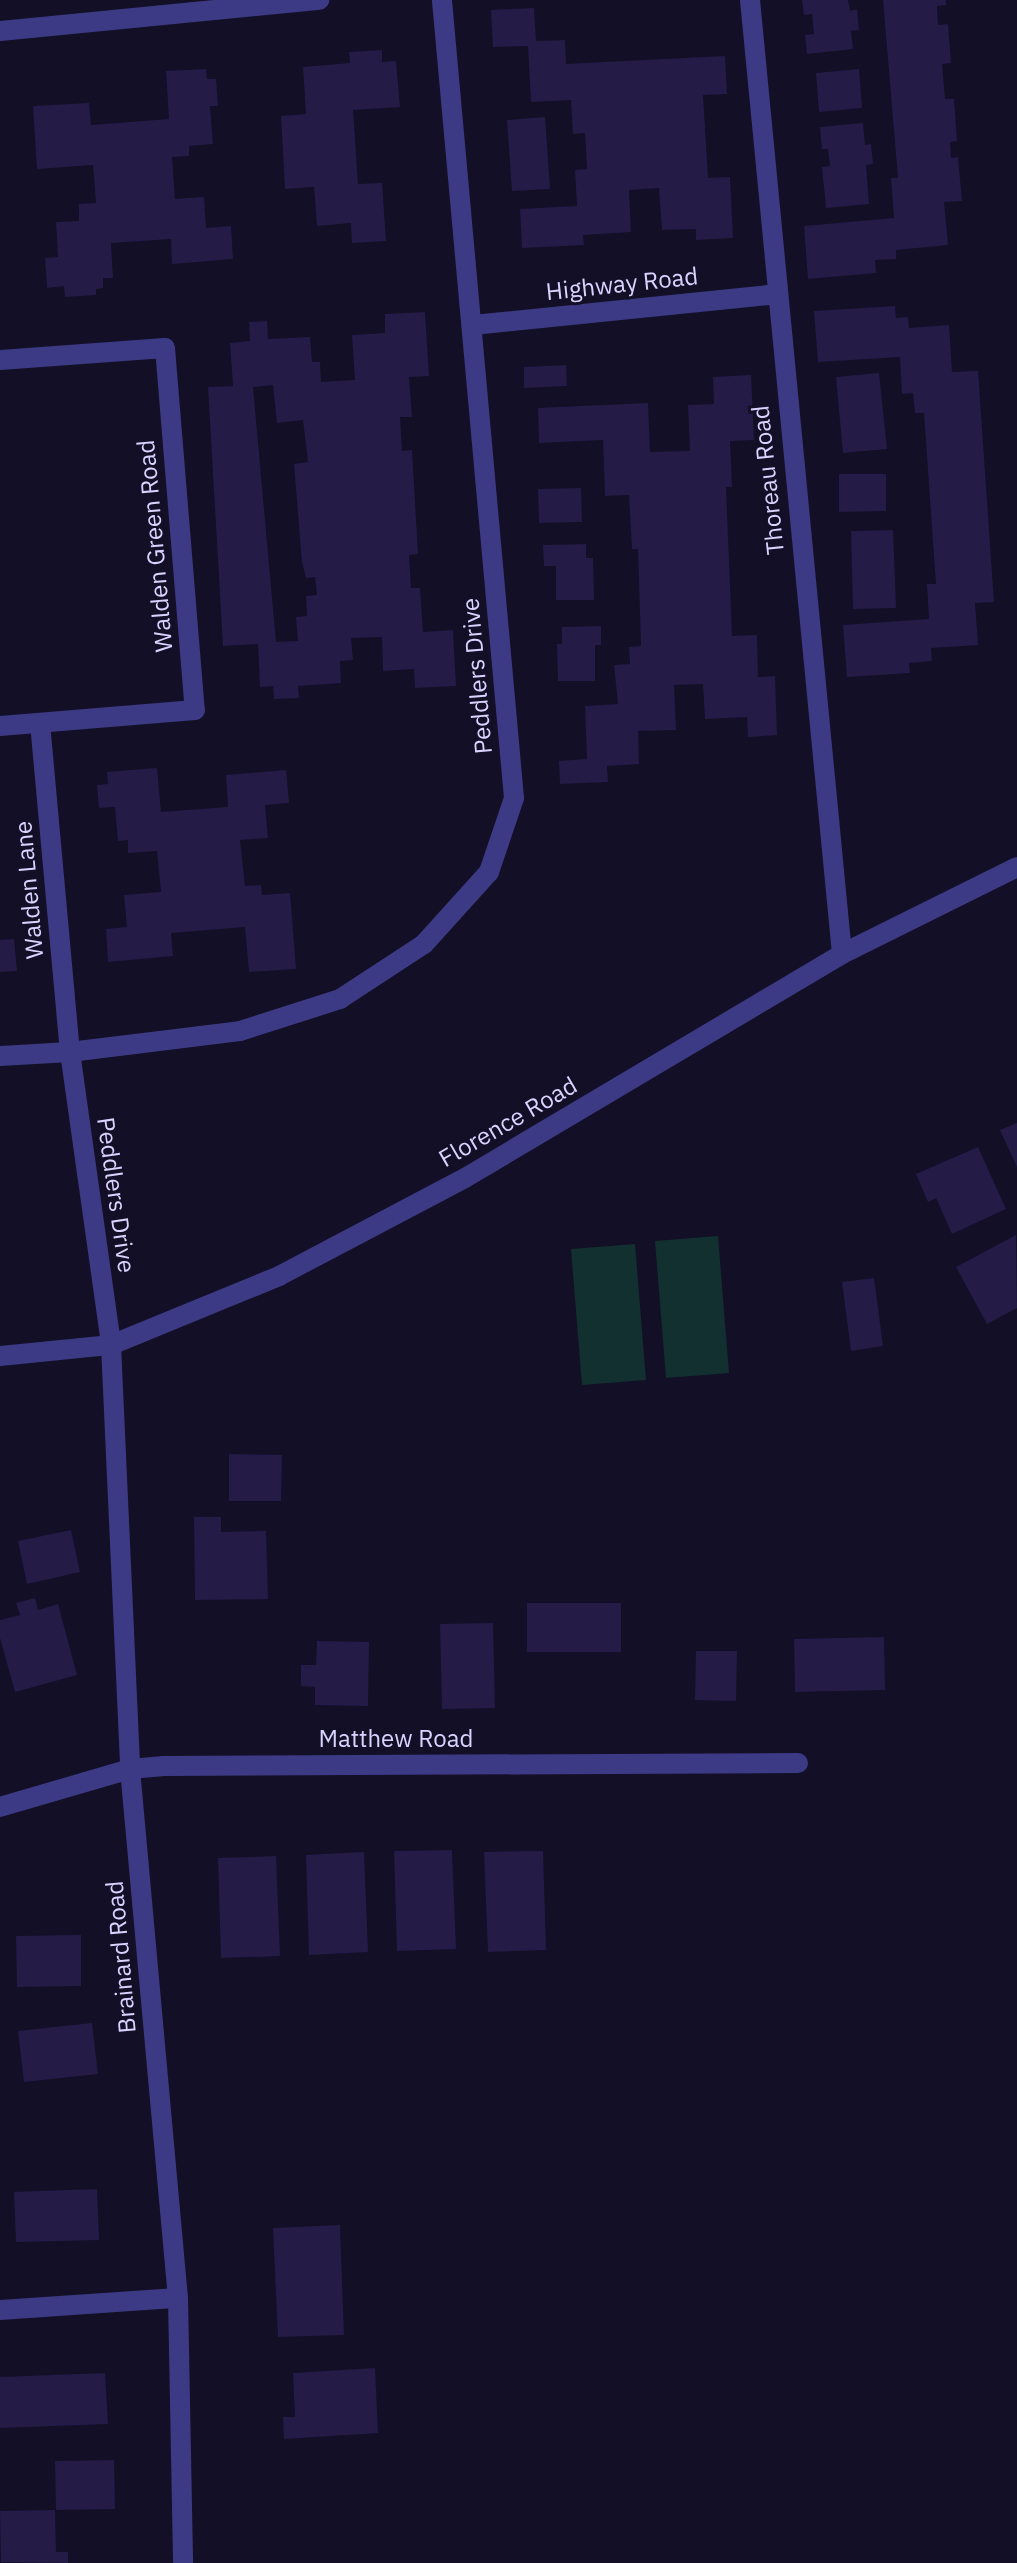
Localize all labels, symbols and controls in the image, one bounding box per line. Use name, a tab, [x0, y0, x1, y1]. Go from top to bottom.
street label: Highway Road	[544, 262, 700, 306]
street label: Thoreau Road	[746, 404, 790, 556]
street label: Walden Green Road	[131, 439, 179, 653]
street label: Peddlers Drive	[456, 597, 498, 755]
street label: Walden Lane	[9, 820, 49, 960]
street label: Florence Road	[434, 1071, 582, 1173]
street label: Peddlers Drive	[91, 1115, 141, 1275]
street label: Matthew Road	[319, 1725, 473, 1753]
street label: Brainard Road	[100, 1880, 142, 2034]

